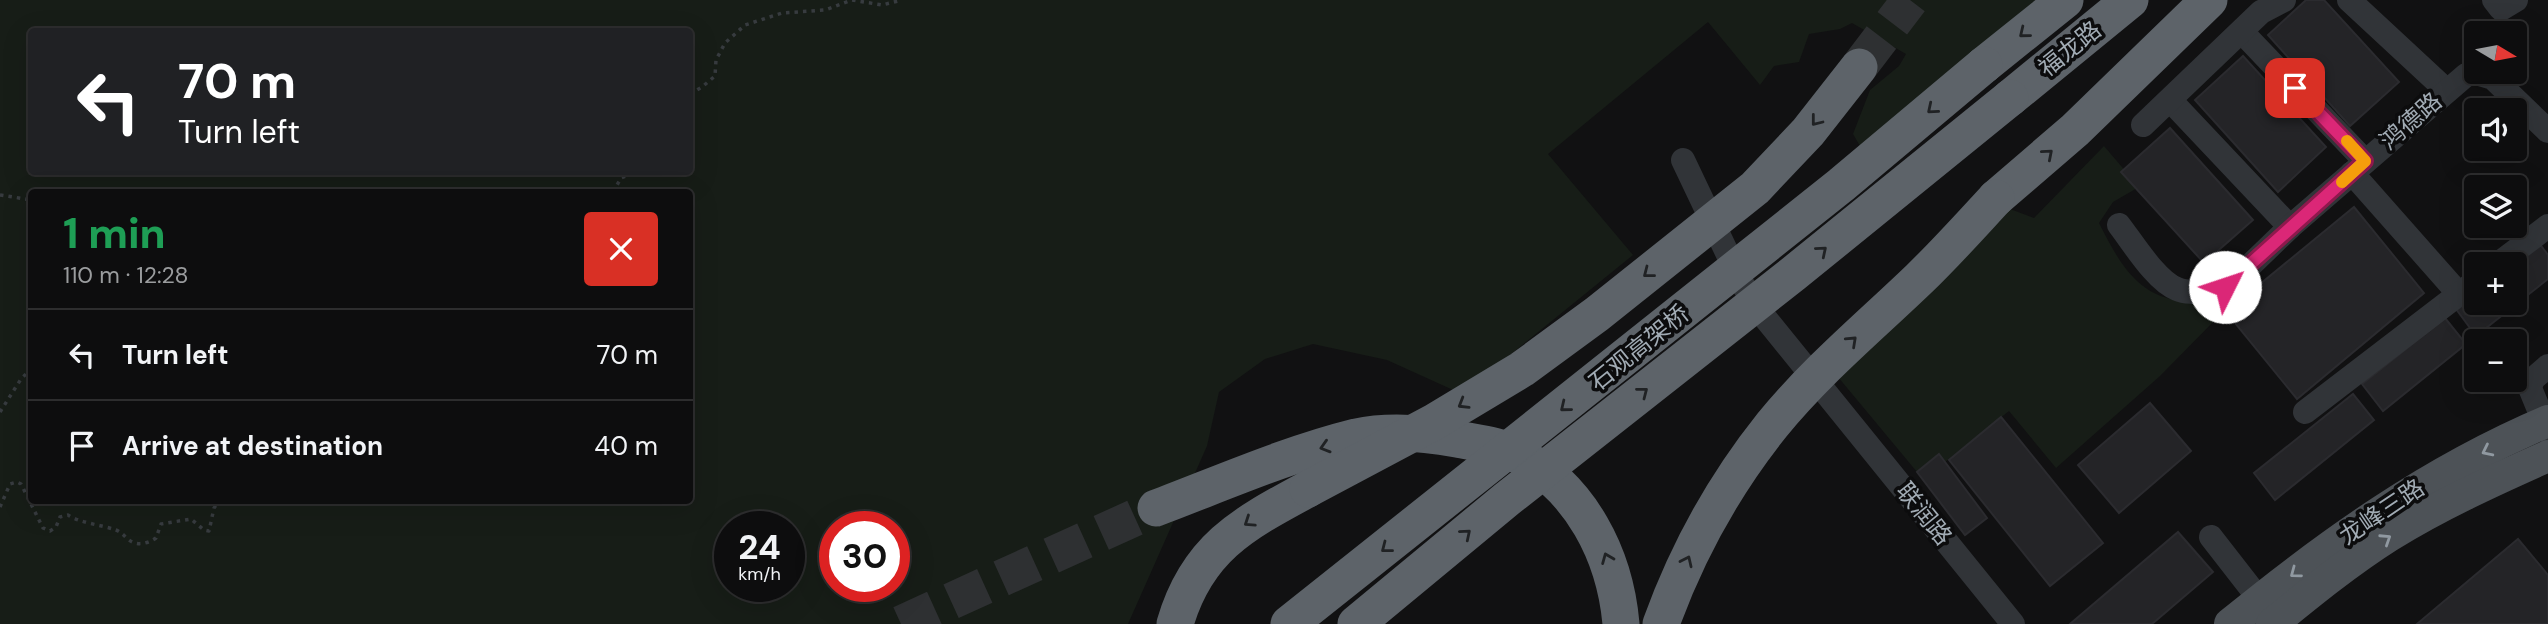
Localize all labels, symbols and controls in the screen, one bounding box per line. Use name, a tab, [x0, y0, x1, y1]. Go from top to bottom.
street label: 福龙路	[2032, 14, 2107, 83]
north arrow	[2464, 21, 2527, 84]
map controls	[2464, 21, 2527, 392]
one-way arrow	[2020, 24, 2032, 37]
text: 70 m	[178, 49, 296, 113]
icon: left	[63, 56, 154, 147]
pin	[2265, 58, 2325, 118]
icon: arrive	[2276, 69, 2314, 107]
street label: 鸿德路	[2373, 85, 2448, 156]
button: sound	[2464, 98, 2527, 161]
one-way arrow	[1927, 101, 1940, 113]
text: Turn left	[178, 111, 300, 153]
one-way arrow	[1812, 113, 1825, 126]
one-way arrow	[2040, 150, 2053, 162]
button: layers	[2464, 175, 2527, 238]
text: 1 min	[63, 206, 166, 261]
button: close	[584, 212, 658, 286]
one-way arrow	[1813, 247, 1826, 259]
position arrow	[2188, 250, 2262, 324]
button: +	[2464, 252, 2527, 315]
text: 110 m · 12:28	[63, 260, 188, 290]
one-way arrow	[1644, 265, 1656, 278]
street label: 石观高架桥	[1582, 298, 1695, 397]
button: −	[2464, 329, 2527, 392]
icon: left	[63, 336, 101, 374]
one-way arrow	[1844, 337, 1857, 349]
text: Turn left	[122, 338, 229, 372]
text: 70 m	[597, 338, 658, 372]
one-way arrow	[1635, 388, 1648, 400]
one-way arrow	[1457, 396, 1470, 409]
one-way arrow	[1560, 398, 1572, 411]
icon: arrive	[63, 427, 101, 465]
text: Arrive at destination	[122, 429, 383, 463]
text: 40 m	[594, 429, 658, 463]
one-way arrow	[1319, 439, 1331, 454]
one-way arrow	[2482, 443, 2494, 457]
street label: 龙峰三路	[2333, 472, 2430, 551]
street label: 联润路	[1890, 476, 1959, 551]
speed limit sign: 30	[819, 511, 910, 602]
one-way arrow	[1244, 514, 1257, 526]
text: 24	[738, 524, 781, 570]
one-way arrow	[1457, 530, 1470, 542]
one-way arrow	[2378, 534, 2391, 547]
one-way arrow	[1382, 540, 1394, 553]
one-way arrow	[1601, 552, 1615, 564]
one-way arrow	[1679, 556, 1693, 568]
text: km/h	[738, 562, 781, 586]
one-way arrow	[2290, 565, 2303, 577]

